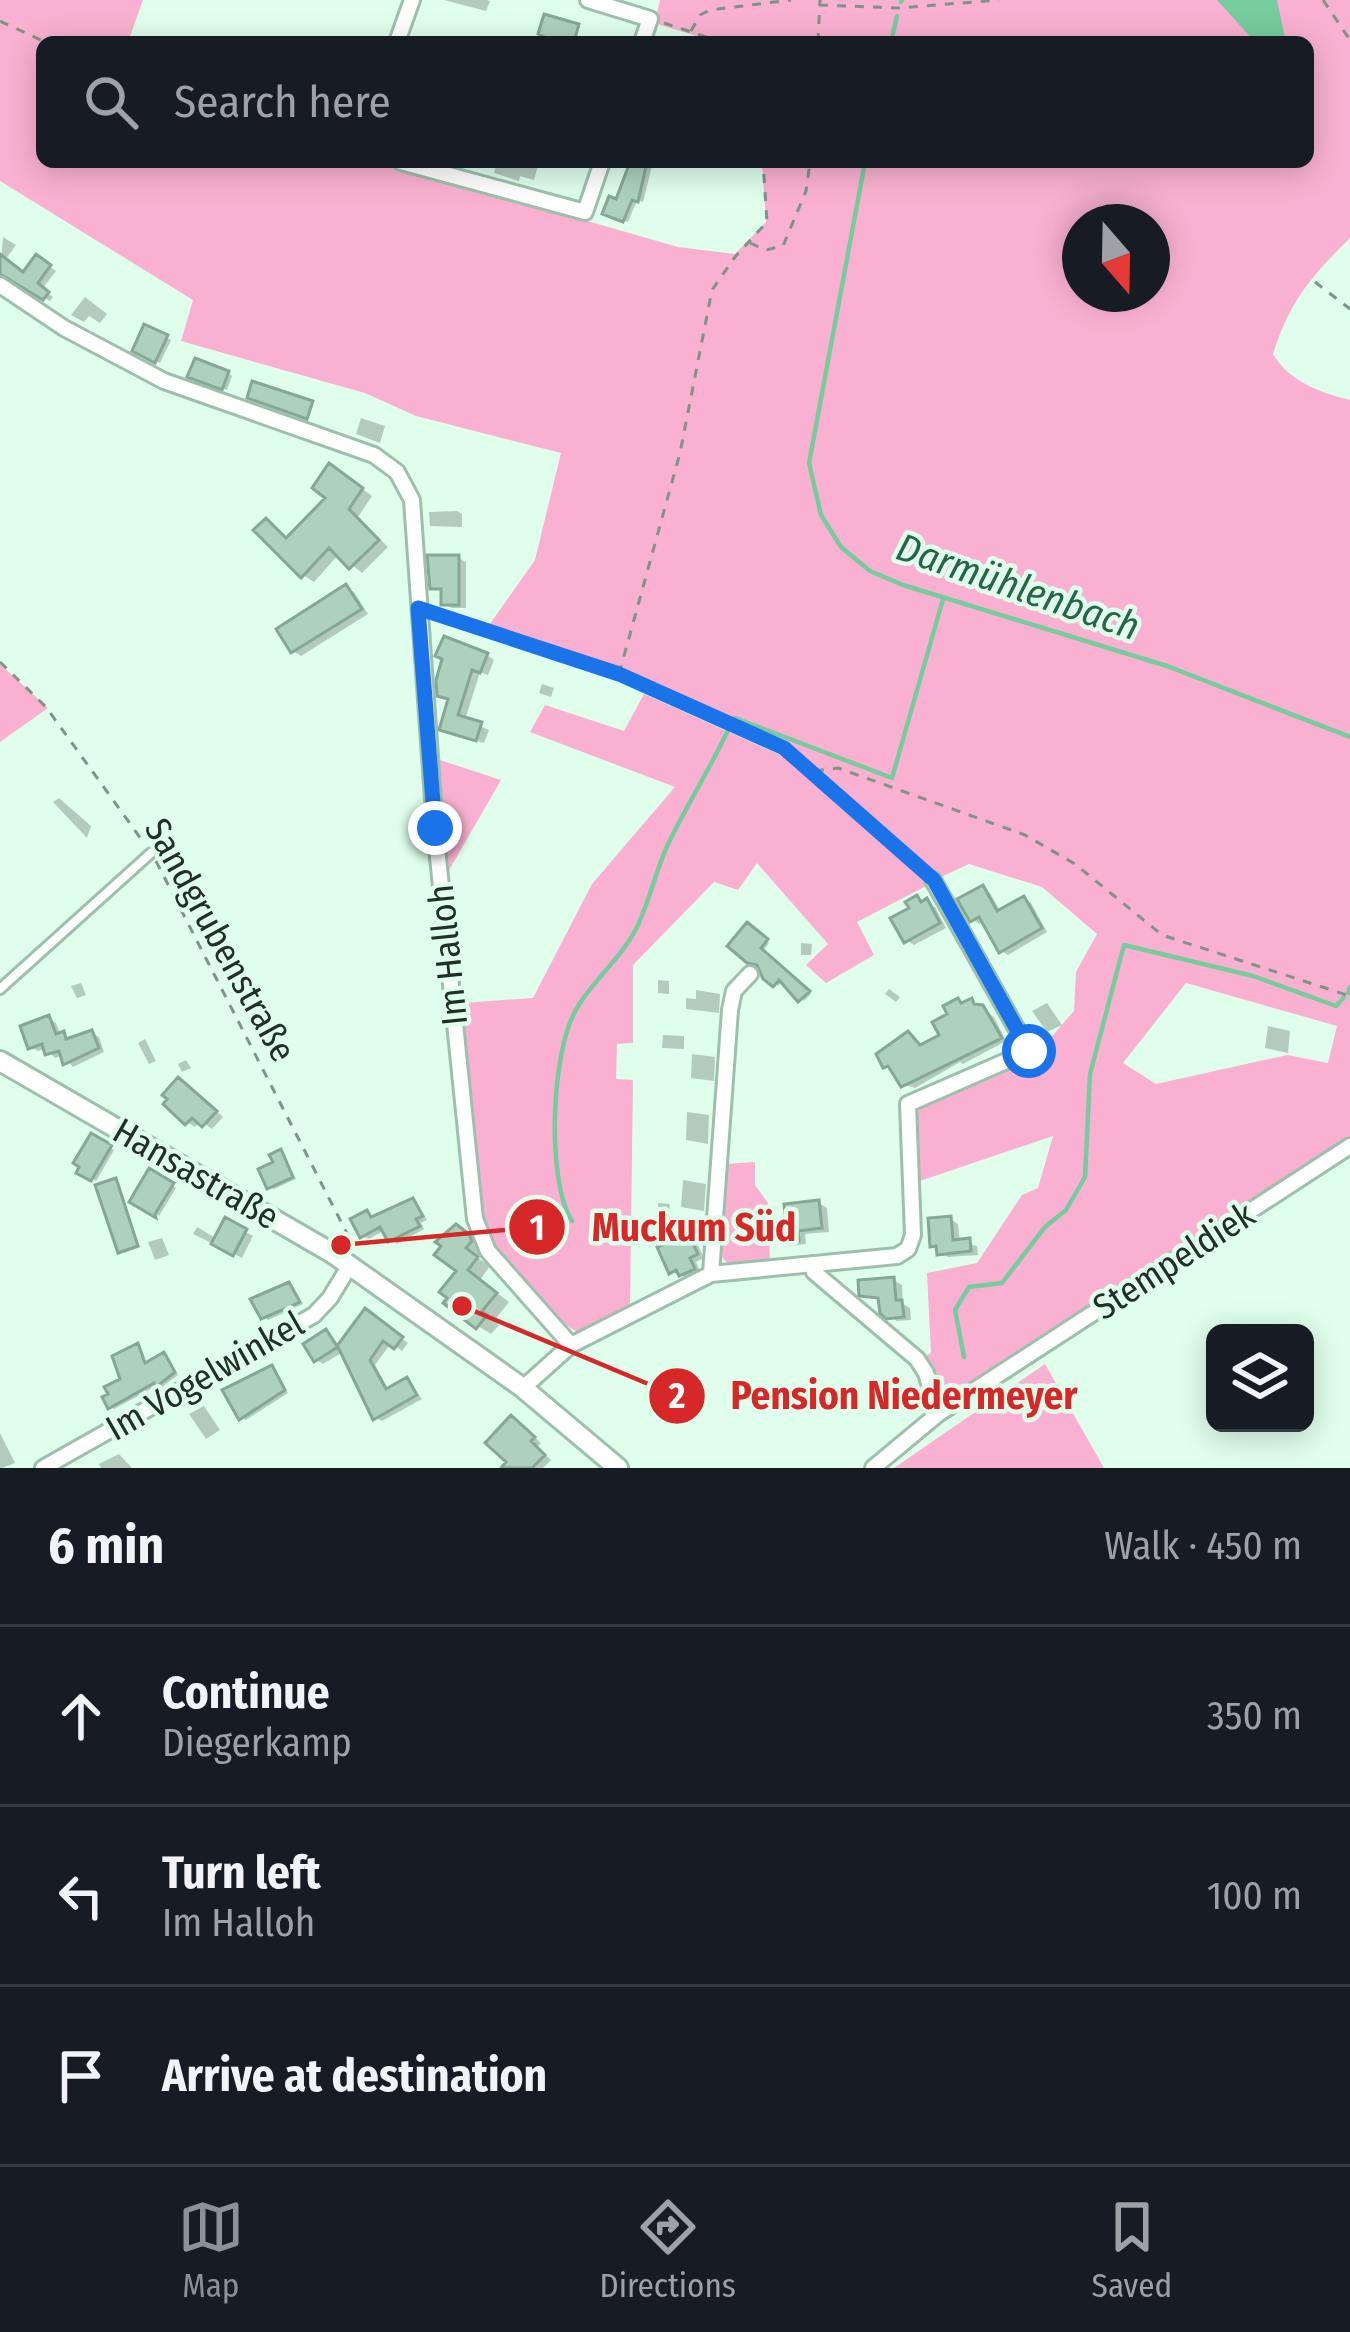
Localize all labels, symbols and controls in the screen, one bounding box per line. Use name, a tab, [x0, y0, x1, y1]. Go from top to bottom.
search box	[36, 36, 1314, 168]
icon: search	[78, 69, 144, 135]
text: Search here	[174, 75, 391, 129]
north arrow	[1062, 204, 1170, 312]
water label: Darmühlenbach	[891, 524, 1145, 650]
route end	[408, 801, 462, 855]
street label: Sandgrubenstraße	[135, 811, 305, 1069]
street label: Im Halloh	[419, 882, 477, 1028]
route start	[1002, 1024, 1056, 1078]
street label: Hansastraße	[105, 1109, 287, 1239]
callout: Muckum Süd	[507, 1190, 820, 1265]
street label: Stempeldiek	[1085, 1192, 1263, 1329]
text: Muckum Süd	[592, 1205, 796, 1251]
text: 1	[529, 1206, 545, 1250]
street label: Im Vogelwinkel	[98, 1302, 312, 1450]
map controls	[1206, 1324, 1314, 1432]
button: layers	[1206, 1324, 1314, 1432]
callout: Pension Niedermeyer	[647, 1358, 1102, 1433]
text: Pension Niedermeyer	[731, 1373, 1078, 1419]
text: 2	[668, 1374, 685, 1418]
text: 6 min	[48, 1515, 164, 1577]
text: Walk · 450 m	[1104, 1523, 1302, 1569]
text: Continue	[162, 1666, 330, 1720]
icon: ahead	[48, 1683, 114, 1749]
text: 350 m	[1207, 1693, 1302, 1739]
text: Diegerkamp	[162, 1720, 352, 1766]
text: Turn left	[162, 1846, 321, 1900]
icon: left	[48, 1863, 114, 1929]
text: 100 m	[1207, 1873, 1302, 1919]
text: Im Halloh	[162, 1900, 315, 1946]
icon: arrive	[48, 2043, 114, 2109]
text: Arrive at destination	[162, 2049, 547, 2103]
tab: Map	[178, 2194, 244, 2306]
tab: Directions	[599, 2194, 736, 2306]
tab: Saved	[1092, 2194, 1172, 2306]

